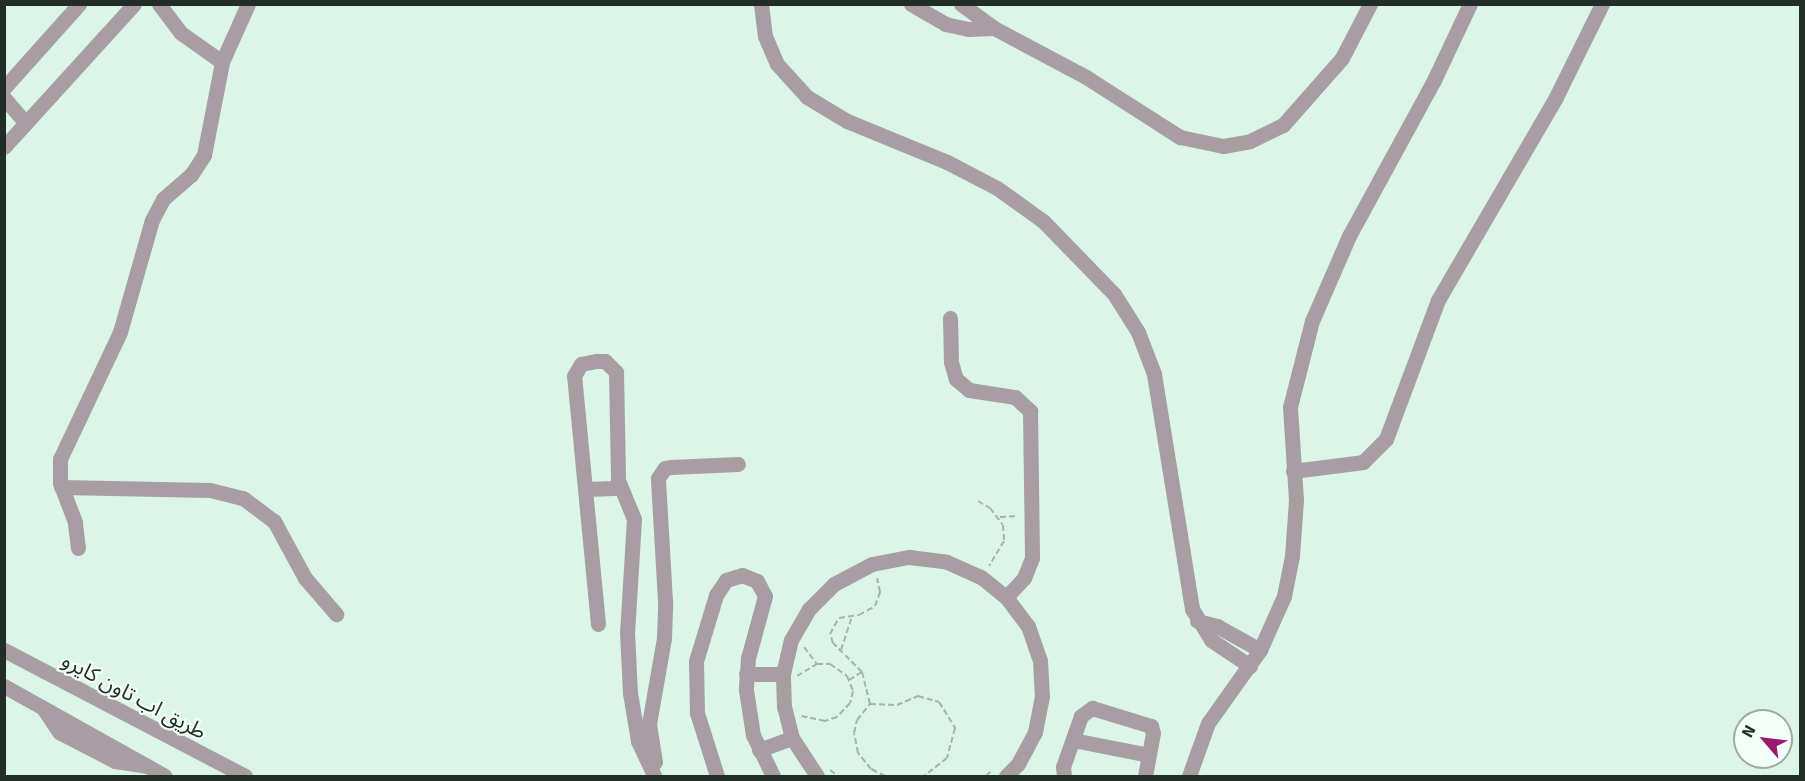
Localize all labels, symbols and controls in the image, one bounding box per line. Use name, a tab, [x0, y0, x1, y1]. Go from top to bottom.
street label: طريق اب تاون كايرو	[58, 647, 210, 745]
north arrow	[1733, 709, 1793, 769]
text: N	[1737, 722, 1760, 741]

